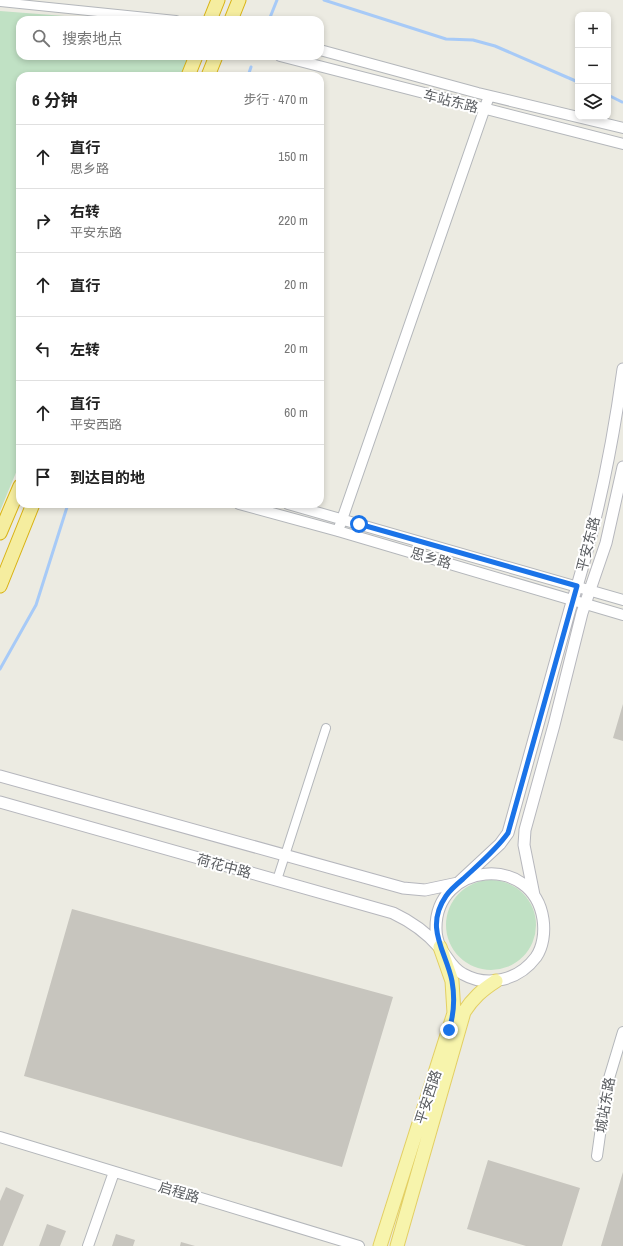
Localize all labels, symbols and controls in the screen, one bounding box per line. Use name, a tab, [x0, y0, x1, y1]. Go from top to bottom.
map controls	[575, 12, 611, 120]
button: +	[575, 12, 611, 48]
search box	[16, 16, 324, 60]
icon: search	[30, 27, 52, 49]
text: 搜索地点	[62, 28, 122, 49]
button: −	[575, 48, 611, 84]
button: layers	[575, 84, 611, 120]
street label: 车站东路	[422, 85, 480, 117]
text: 6 分钟	[32, 88, 78, 111]
text: 步行 · 470 m	[243, 91, 308, 108]
text: 直行	[70, 137, 100, 158]
icon: ahead	[32, 146, 54, 168]
text: 150 m	[278, 148, 308, 165]
text: 思乡路	[70, 160, 109, 177]
text: 右转	[70, 201, 100, 222]
icon: right	[32, 210, 54, 232]
text: 220 m	[278, 212, 308, 229]
text: 平安东路	[70, 224, 122, 241]
icon: ahead	[32, 274, 54, 296]
text: 直行	[70, 275, 100, 296]
text: 20 m	[284, 276, 308, 293]
icon: left	[32, 338, 54, 360]
text: 左转	[70, 339, 100, 360]
text: 20 m	[284, 340, 308, 357]
text: 直行	[70, 393, 100, 414]
icon: ahead	[32, 402, 54, 424]
text: 60 m	[284, 404, 308, 421]
text: 平安西路	[70, 416, 122, 433]
icon: arrive	[32, 466, 54, 488]
text: 到达目的地	[70, 467, 145, 488]
route start	[350, 515, 368, 533]
street label: 平安东路	[572, 515, 604, 573]
street label: 思乡路	[408, 544, 454, 572]
street label: 荷花中路	[195, 850, 253, 882]
route end	[440, 1021, 458, 1039]
street label: 平安西路	[411, 1068, 445, 1126]
street label: 城站东路	[591, 1076, 619, 1134]
street label: 启程路	[156, 1177, 202, 1207]

